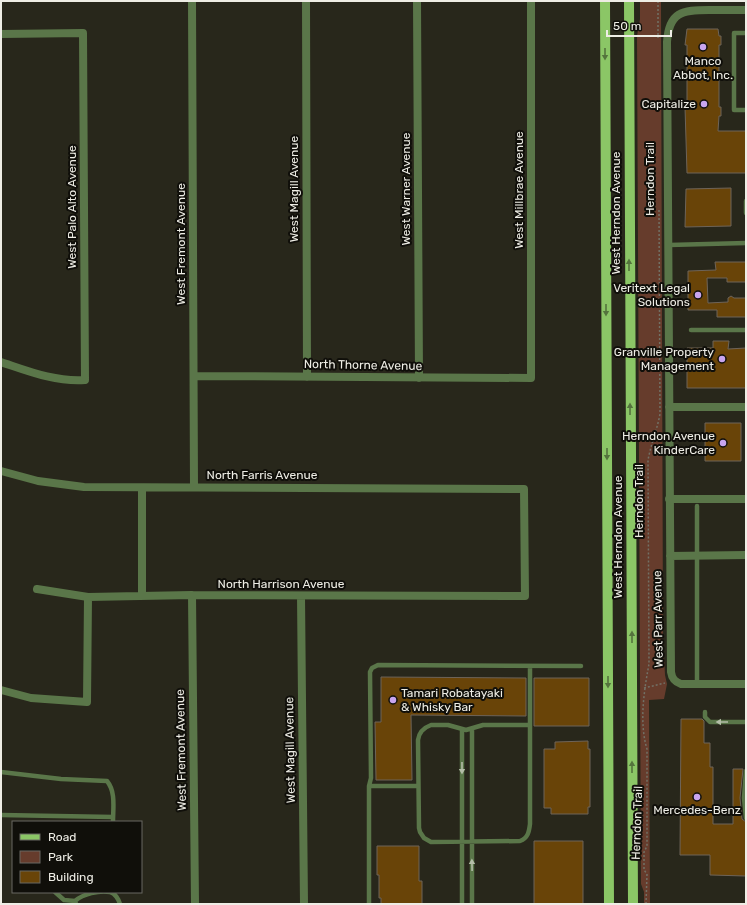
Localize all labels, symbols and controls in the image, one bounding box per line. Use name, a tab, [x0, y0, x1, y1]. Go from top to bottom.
scale bar	[607, 12, 671, 38]
text: 50 m	[613, 19, 641, 33]
marker: Manco Abbot, Inc.	[698, 42, 708, 52]
one-way arrow	[602, 48, 608, 61]
place label: Manco Abbot, Inc.	[673, 54, 733, 82]
place label: Capitalize	[641, 97, 696, 111]
marker: Capitalize	[699, 99, 709, 109]
street label: West Millbrae Avenue	[512, 131, 526, 249]
street label: West Warner Avenue	[399, 132, 413, 246]
street label: West Magill Avenue	[287, 135, 301, 242]
street label: Herndon Trail	[643, 142, 657, 216]
street label: West Palo Alto Avenue	[65, 145, 79, 269]
street label: West Herndon Avenue	[609, 151, 623, 274]
street label: West Fremont Avenue	[174, 183, 188, 305]
one-way arrow	[626, 259, 633, 271]
place label: Veritext Legal Solutions	[613, 281, 690, 309]
marker: Veritext Legal Solutions	[693, 290, 703, 300]
one-way arrow	[603, 304, 609, 317]
place label: Granville Property Management	[614, 345, 714, 373]
marker: Granville Property Management	[717, 354, 727, 364]
street label: North Thorne Avenue	[304, 357, 423, 373]
one-way arrow	[627, 402, 633, 415]
place label: Herndon Avenue KinderCare	[622, 429, 715, 457]
marker: Herndon Avenue KinderCare	[718, 438, 728, 448]
one-way arrow	[604, 448, 610, 461]
street label: Herndon Trail	[632, 464, 646, 538]
street label: North Farris Avenue	[207, 468, 318, 482]
street label: West Herndon Avenue	[611, 475, 625, 598]
street label: West Parr Avenue	[650, 570, 666, 668]
street label: North Harrison Avenue	[218, 577, 345, 591]
one-way arrow	[628, 631, 635, 643]
one-way arrow	[605, 676, 611, 689]
place label: Tamari Robatayaki & Whisky Bar	[401, 686, 503, 714]
street label: West Fremont Avenue	[173, 689, 189, 811]
marker: Tamari Robatayaki & Whisky Bar	[388, 695, 398, 705]
street label: West Magill Avenue	[282, 696, 298, 803]
one-way arrow	[715, 719, 728, 725]
one-way arrow	[629, 760, 635, 773]
one-way arrow	[459, 762, 465, 775]
street label: Herndon Trail	[629, 786, 645, 860]
marker: Mercedes-Benz	[692, 792, 702, 802]
place label: Mercedes-Benz	[653, 803, 741, 817]
legend	[12, 821, 142, 893]
text: Road	[48, 830, 76, 844]
text: Park	[48, 850, 74, 864]
one-way arrow	[469, 858, 475, 871]
text: Building	[48, 870, 94, 884]

